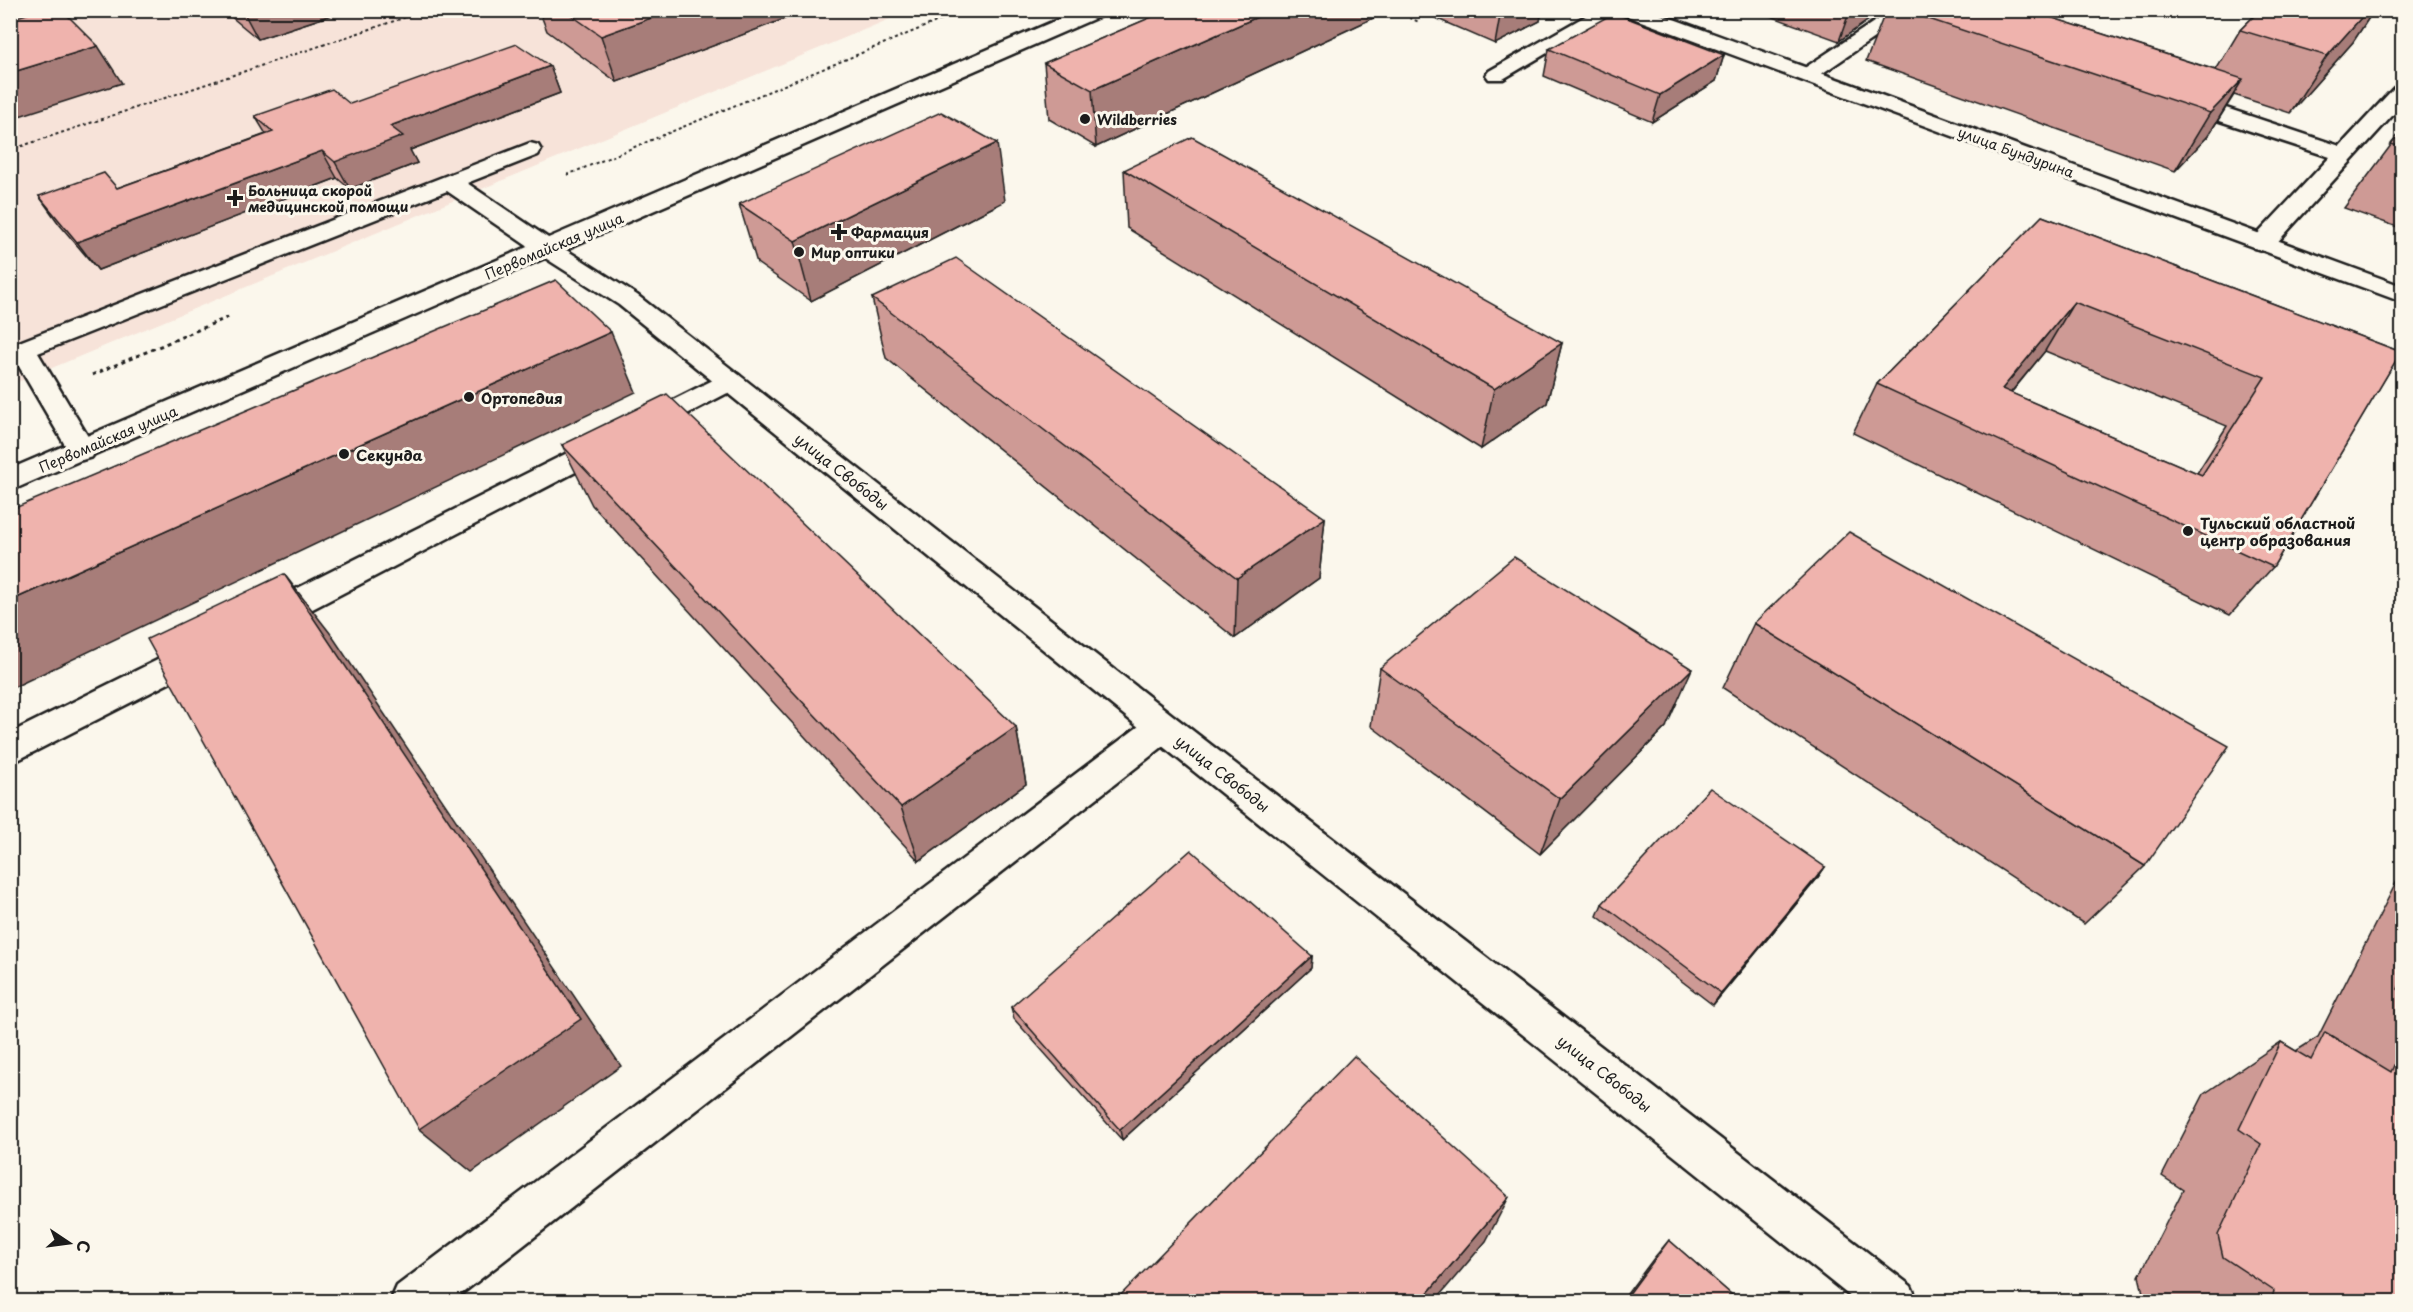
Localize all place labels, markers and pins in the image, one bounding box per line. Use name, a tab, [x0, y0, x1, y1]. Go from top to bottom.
place label: Wildberries	[1097, 109, 1177, 130]
marker: Wildberries	[1078, 112, 1092, 126]
place label: Больница скорой медицинской помощи	[248, 180, 408, 217]
marker: Больница скорой медицинской помощи	[226, 189, 244, 207]
place label: Фармация	[851, 222, 929, 243]
marker: Фармация	[832, 225, 846, 239]
place label: Мир оптики	[811, 242, 895, 263]
marker: Мир оптики	[792, 245, 806, 259]
place label: Ортопедия	[481, 386, 563, 409]
marker: Ортопедия	[462, 390, 476, 404]
place label: Секунда	[356, 443, 423, 466]
marker: Секунда	[337, 447, 351, 461]
place label: Тульский областной центр образования	[2200, 511, 2356, 551]
marker: Тульский областной центр образования	[2181, 524, 2195, 538]

